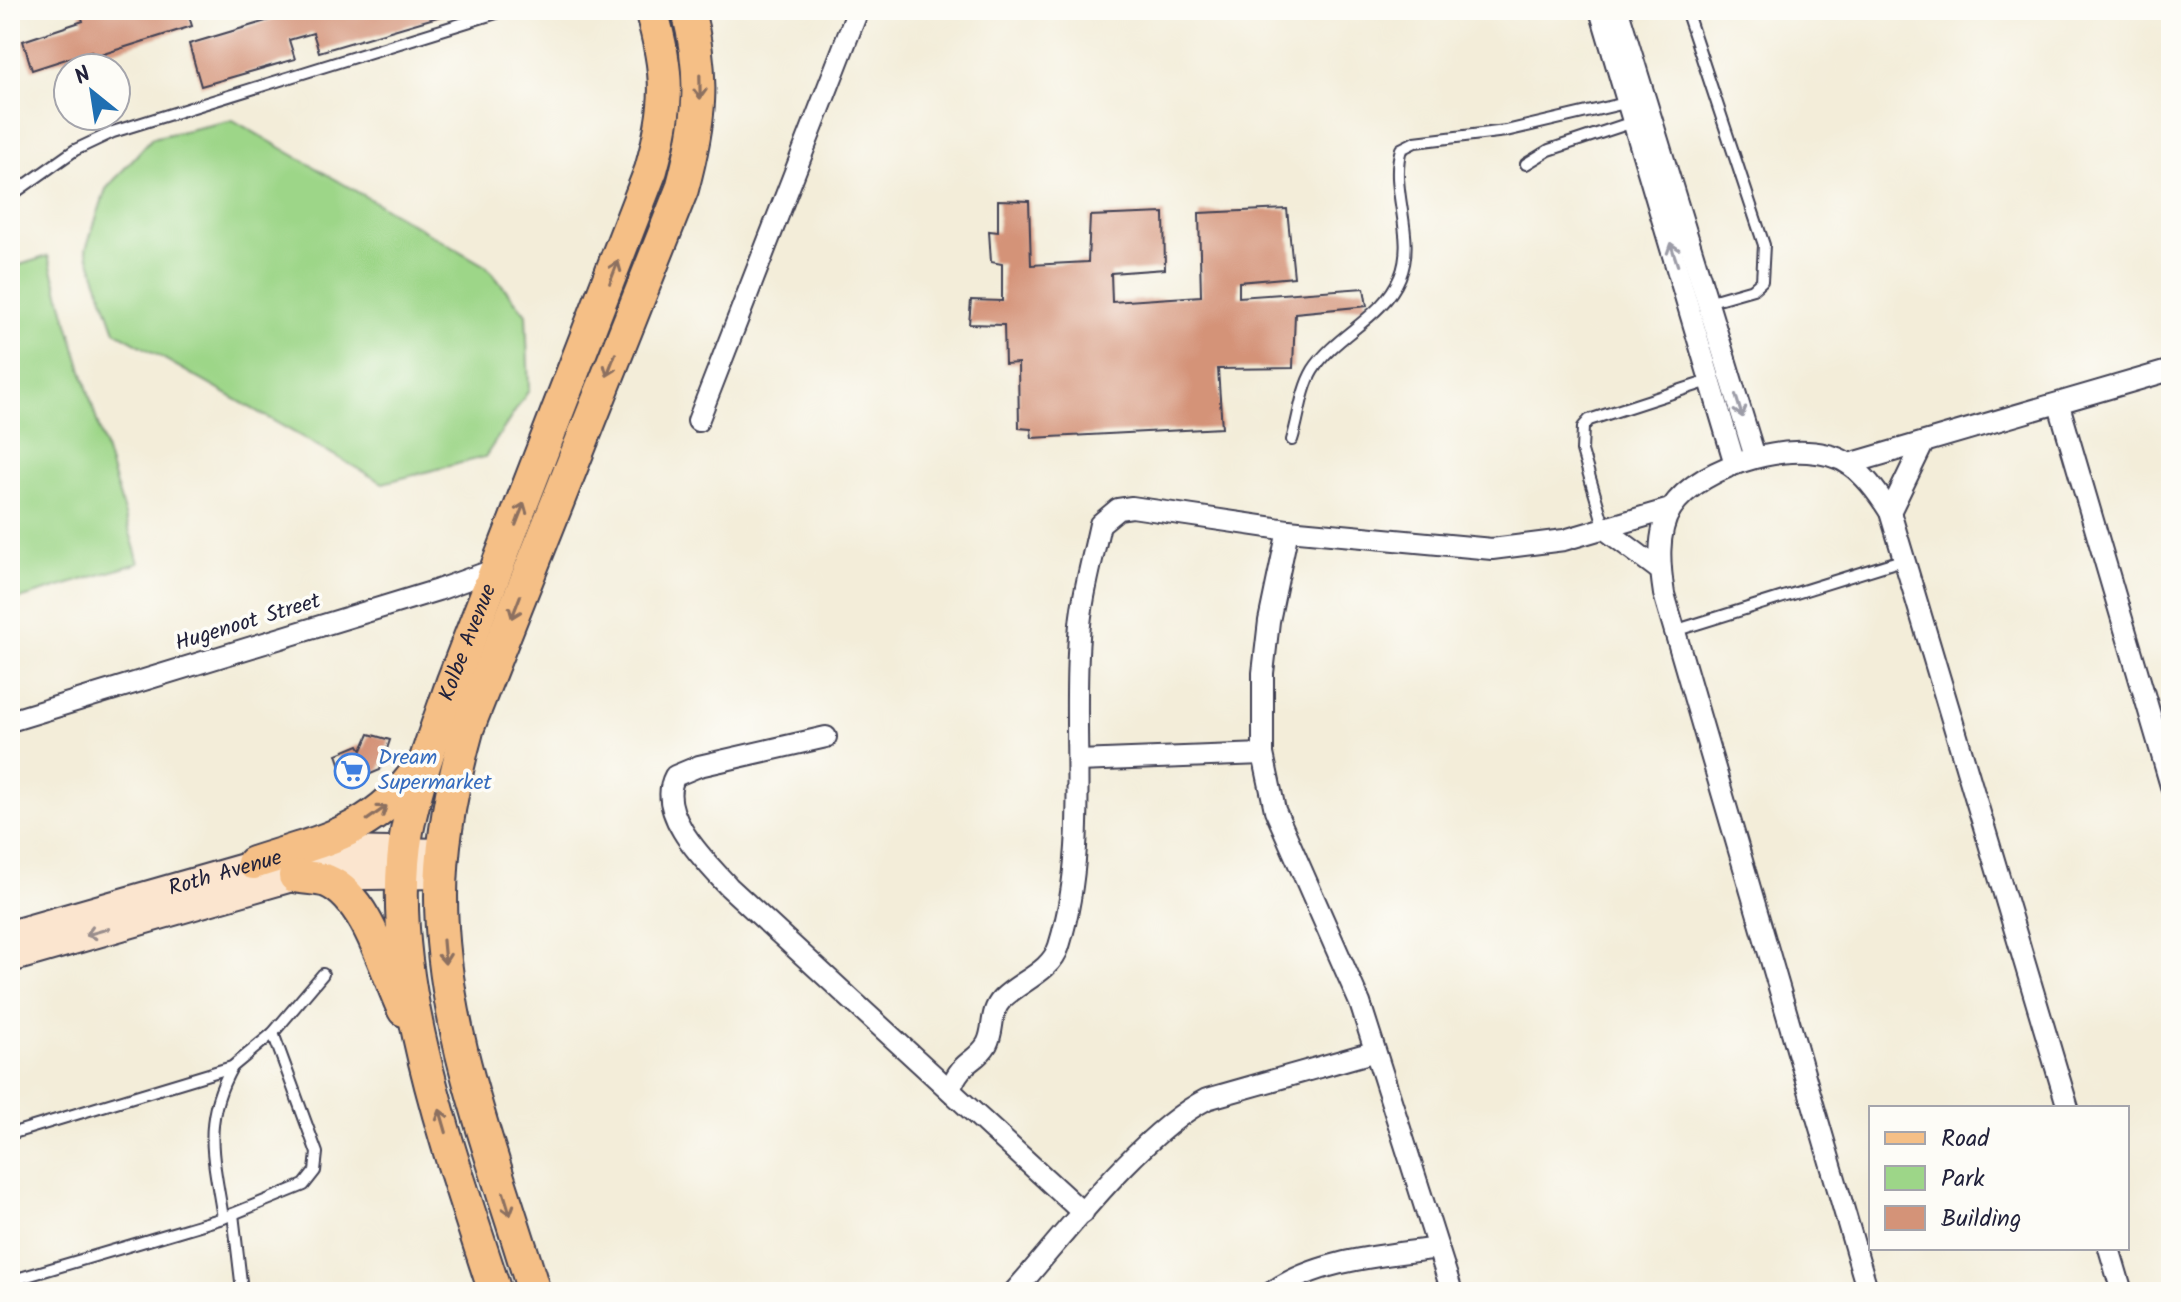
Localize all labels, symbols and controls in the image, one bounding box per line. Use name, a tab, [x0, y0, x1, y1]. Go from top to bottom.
north arrow	[52, 52, 132, 132]
text: N	[68, 58, 98, 95]
one-way arrow	[692, 73, 707, 100]
one-way arrow	[1666, 242, 1681, 267]
one-way arrow	[608, 260, 622, 285]
one-way arrow	[603, 352, 617, 377]
one-way arrow	[1732, 392, 1747, 418]
one-way arrow	[514, 502, 528, 527]
street label: Kolbe Avenue	[430, 579, 507, 706]
street label: Hugenoot Street	[171, 584, 326, 662]
one-way arrow	[508, 594, 522, 619]
place label: Dream Supermarket	[378, 741, 492, 801]
supermarket icon: Dream Supermarket	[333, 752, 371, 790]
one-way arrow	[365, 805, 387, 821]
street label: Roth Avenue	[164, 840, 286, 906]
one-way arrow	[85, 925, 111, 940]
one-way arrow	[437, 938, 452, 965]
legend	[1869, 1106, 2129, 1250]
one-way arrow	[434, 1108, 449, 1134]
text: Road	[1941, 1120, 1990, 1159]
text: Park	[1941, 1160, 1985, 1199]
one-way arrow	[500, 1190, 515, 1216]
text: Building	[1941, 1200, 2021, 1239]

